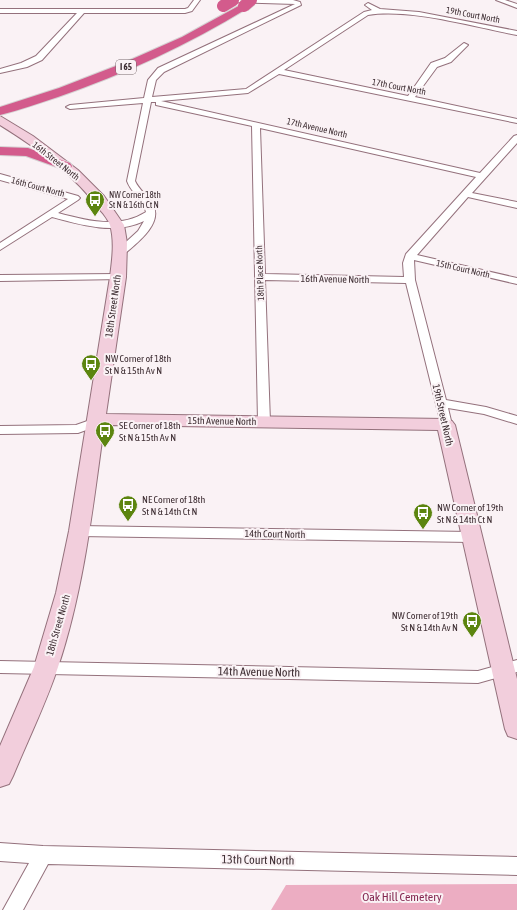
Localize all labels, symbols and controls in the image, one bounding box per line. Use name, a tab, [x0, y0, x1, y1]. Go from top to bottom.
street label: 19th Court North	[445, 5, 501, 25]
road number: I 65	[116, 60, 136, 74]
street label: 17th Court North	[371, 77, 427, 97]
street label: 17th Avenue North	[286, 116, 348, 140]
street label: 16th Street North	[31, 140, 81, 182]
street label: 16th Court North	[10, 175, 66, 199]
bus stop icon: NW Corner 18th St N & 16th Ct N	[84, 189, 106, 217]
place label: NW Corner 18th St N & 16th Ct N	[109, 190, 161, 210]
street label: 18th Place North	[254, 245, 266, 301]
street label: 15th Court North	[435, 258, 491, 280]
street label: 16th Avenue North	[301, 273, 370, 285]
street label: 18th Street North	[103, 274, 123, 338]
bus stop icon: NW Corner of 18th St N & 15th Av N	[80, 353, 102, 381]
place label: NW Corner of 18th St N & 15th Av N	[105, 353, 171, 376]
street label: 19th Street North	[431, 383, 455, 447]
street label: 15th Avenue North	[188, 415, 257, 427]
bus stop icon: SE Corner of 18th St N & 15th Av N	[94, 420, 116, 448]
place label: SE Corner of 18th St N & 15th Av N	[119, 420, 181, 443]
bus stop icon: NE Corner of 18th St N & 14th Ct N	[117, 494, 139, 522]
place label: NE Corner of 18th St N & 14th Ct N	[142, 494, 205, 517]
bus stop icon: NW Corner of 19th St N & 14th Ct N	[412, 502, 434, 530]
place label: NW Corner of 19th St N & 14th Ct N	[437, 502, 503, 525]
street label: 14th Court North	[245, 528, 306, 540]
street label: 18th Street North	[44, 593, 72, 657]
place label: NW Corner of 19th St N & 14th Av N	[392, 610, 458, 633]
bus stop icon: NW Corner of 19th St N & 14th Av N	[461, 610, 483, 638]
street label: 14th Avenue North	[218, 664, 300, 680]
street label: 13th Court North	[221, 852, 295, 868]
park label: Oak Hill Cemetery	[362, 890, 442, 904]

